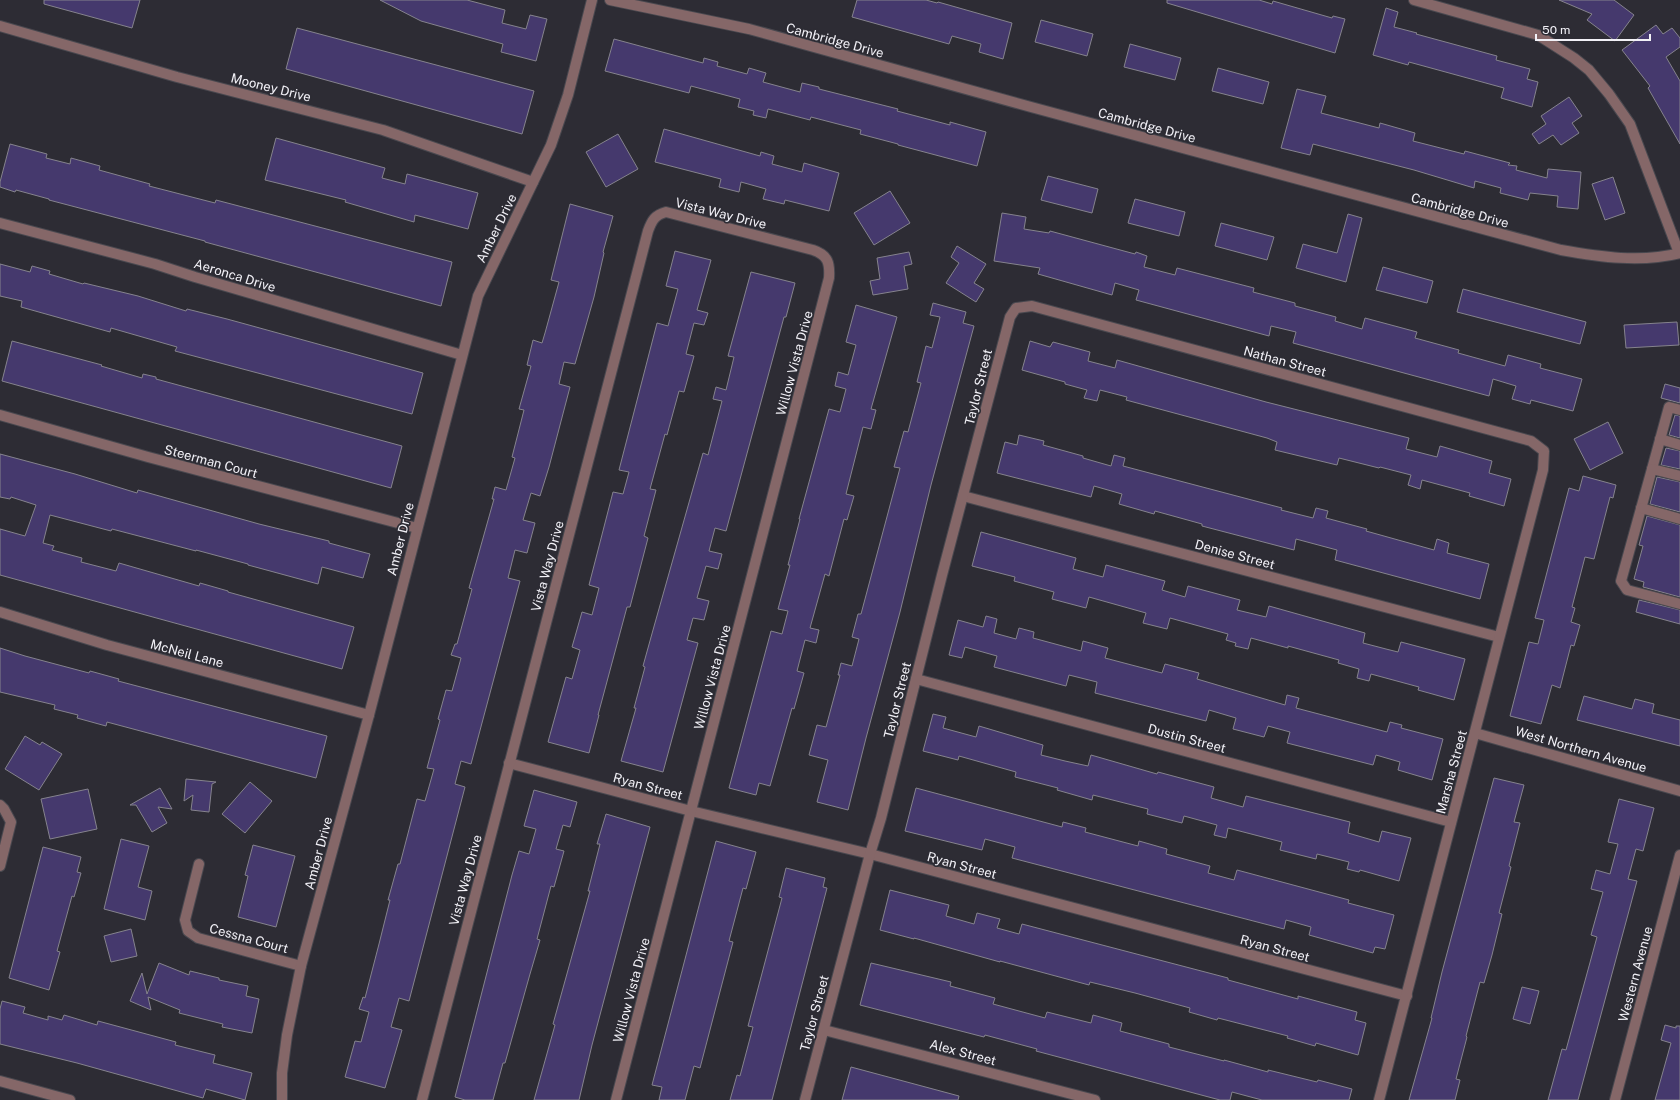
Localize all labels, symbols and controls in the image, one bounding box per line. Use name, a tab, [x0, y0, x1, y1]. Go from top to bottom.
scale bar	[1536, 16, 1650, 42]
street label: Cambridge Drive	[784, 20, 885, 61]
text: 50 m	[1542, 23, 1570, 37]
street label: Mooney Drive	[229, 70, 313, 105]
street label: Cambridge Drive	[1096, 105, 1197, 146]
street label: Cambridge Drive	[1409, 190, 1510, 231]
street label: Amber Drive	[473, 191, 520, 265]
street label: Vista Way Drive	[674, 195, 768, 232]
street label: Aeronca Drive	[192, 256, 278, 295]
street label: Willow Vista Drive	[773, 309, 816, 417]
street label: Nathan Street	[1242, 343, 1328, 380]
street label: Taylor Street	[962, 347, 995, 427]
street label: Steerman Court	[163, 442, 259, 481]
street label: Amber Drive	[384, 501, 417, 577]
street label: Vista Way Drive	[528, 519, 567, 613]
street label: Denise Street	[1193, 537, 1276, 572]
street label: Willow Vista Drive	[691, 623, 734, 731]
street label: McNeil Lane	[149, 637, 225, 670]
street label: Taylor Street	[881, 660, 914, 740]
street label: Dustin Street	[1146, 721, 1227, 756]
street label: West Northern Avenue	[1513, 724, 1648, 775]
street label: Marsha Street	[1433, 729, 1470, 816]
street label: Ryan Street	[611, 770, 684, 803]
street label: Amber Drive	[302, 815, 335, 891]
street label: Vista Way Drive	[446, 833, 485, 927]
street label: Ryan Street	[925, 849, 998, 882]
street label: Cessna Court	[208, 921, 290, 956]
street label: Western Avenue	[1616, 925, 1655, 1023]
street label: Ryan Street	[1238, 932, 1311, 965]
street label: Willow Vista Drive	[610, 936, 653, 1044]
street label: Taylor Street	[797, 973, 832, 1053]
street label: Alex Street	[928, 1036, 998, 1069]

